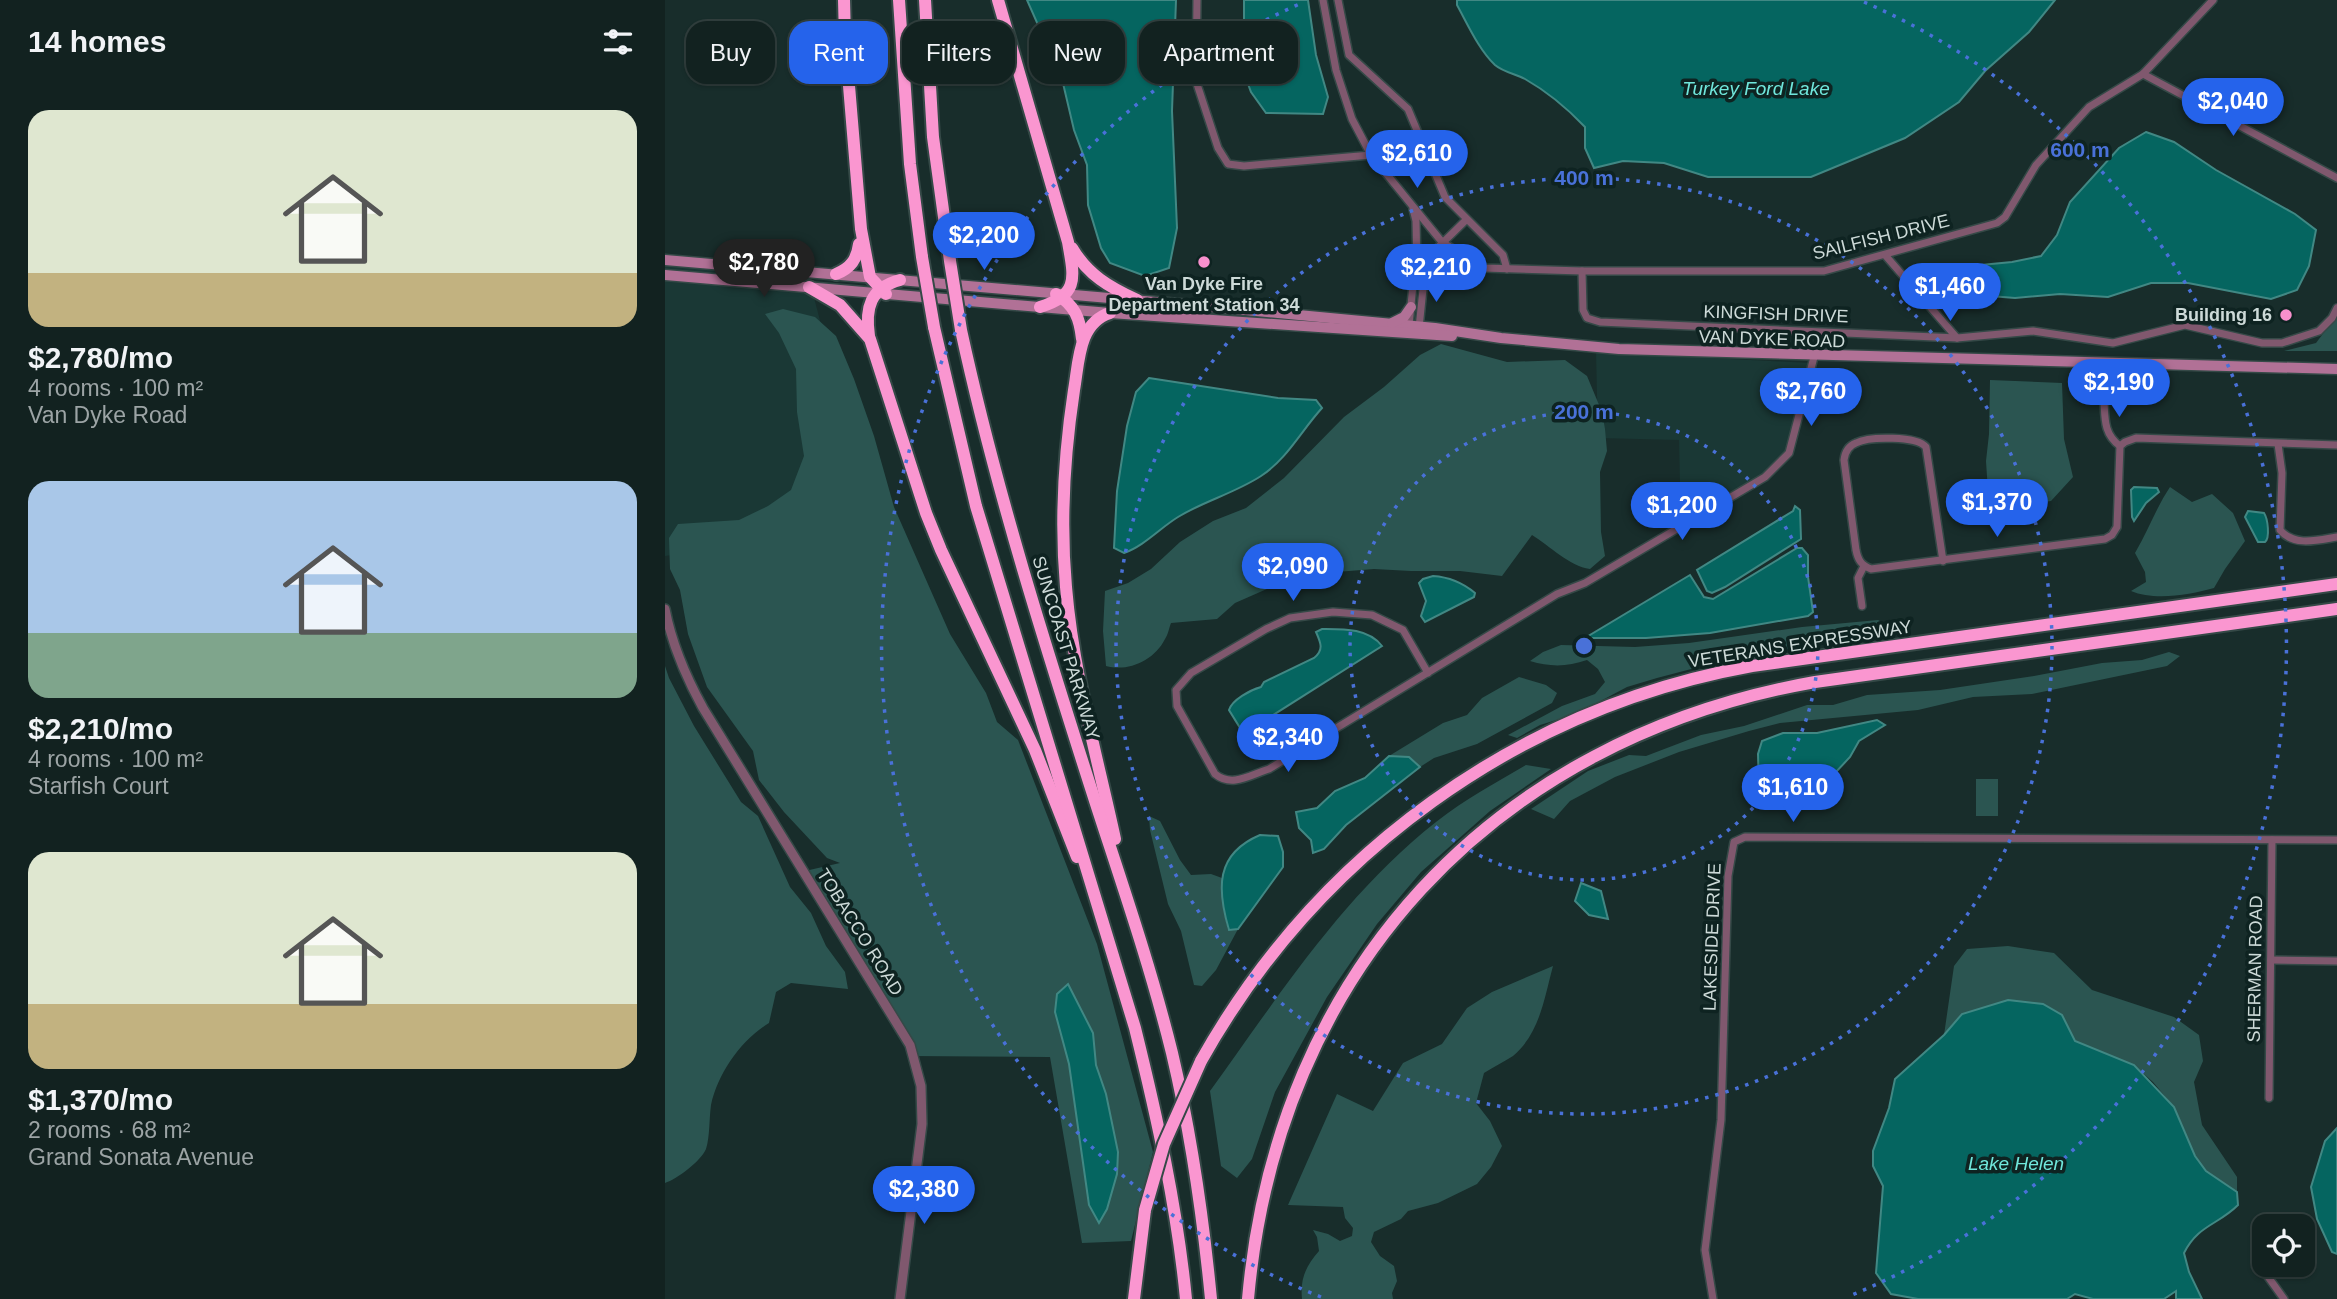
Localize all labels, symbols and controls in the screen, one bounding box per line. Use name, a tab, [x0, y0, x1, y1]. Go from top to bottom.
chip: Buy	[686, 21, 775, 84]
chip: Rent	[789, 21, 888, 84]
chip: Filters	[902, 21, 1015, 84]
chip: New	[1029, 21, 1125, 84]
chip: Apartment	[1139, 21, 1298, 84]
icon: filters	[599, 23, 637, 61]
text: 14 homes	[28, 25, 166, 58]
water label: Turkey Ford Lake	[1682, 78, 1830, 99]
pin: $2,040	[2176, 78, 2290, 138]
text: $2,040	[2198, 88, 2268, 114]
pin: $2,610	[1360, 130, 1474, 190]
text: 600 m	[2050, 138, 2110, 161]
text: $2,610	[1382, 140, 1452, 166]
icon: home	[270, 156, 396, 282]
text: 400 m	[1554, 166, 1614, 189]
street label: SAILFISH DRIVE	[1811, 210, 1951, 264]
pin: $2,200	[927, 212, 1041, 272]
text: $2,200	[949, 222, 1019, 248]
pin: $2,780	[707, 240, 821, 299]
pin: $2,210	[1379, 244, 1493, 304]
text: $2,780	[729, 249, 799, 275]
marker: Van Dyke Fire Department Station 34	[1196, 254, 1212, 270]
text: $2,210	[1401, 254, 1471, 280]
pin: $1,460	[1893, 264, 2007, 323]
text: $1,460	[1915, 273, 1985, 299]
place label: Van Dyke Fire Department Station 34	[1108, 274, 1300, 315]
street label: KINGFISH DRIVE	[1703, 301, 1849, 327]
place label: Building 16	[2175, 305, 2272, 325]
marker: Building 16	[2278, 307, 2294, 323]
street label: VAN DYKE ROAD	[1698, 326, 1846, 352]
text: $2,780/mo	[28, 341, 173, 374]
pin: $2,190	[2062, 360, 2176, 419]
pin: $2,760	[1754, 368, 1868, 428]
text: $2,190	[2084, 369, 2154, 395]
text: 4 rooms · 100 m²	[28, 375, 203, 401]
text: $2,760	[1776, 378, 1846, 404]
text: 200 m	[1554, 400, 1614, 423]
text: Van Dyke Road	[28, 402, 187, 428]
pin: $1,370	[1940, 480, 2054, 539]
pin: $1,200	[1625, 482, 1739, 542]
text: $1,370	[1962, 489, 2032, 515]
text: $1,200	[1647, 492, 1717, 518]
icon: home	[270, 527, 396, 653]
pin: $2,090	[1236, 544, 1350, 603]
text: $2,090	[1258, 553, 1328, 579]
street label: SUNCOAST PARKWAY	[1028, 554, 1104, 742]
street label: VETERANS EXPRESSWAY	[1687, 616, 1913, 672]
centre of rings	[1572, 634, 1596, 658]
text: $2,210/mo	[28, 712, 173, 745]
pin: $2,340	[1231, 714, 1345, 774]
text: $2,340	[1253, 724, 1323, 750]
text: 4 rooms · 100 m²	[28, 746, 203, 772]
pin: $1,610	[1736, 764, 1850, 824]
text: Starfish Court	[28, 773, 169, 799]
text: $1,610	[1758, 774, 1828, 800]
street label: LAKESIDE DRIVE	[1699, 863, 1725, 1011]
street label: TOBACCO ROAD	[813, 865, 907, 999]
street label: SHERMAN ROAD	[2244, 895, 2266, 1043]
icon: home	[270, 898, 396, 1024]
text: $1,370/mo	[28, 1083, 173, 1116]
text: 2 rooms · 68 m²	[28, 1117, 190, 1143]
text: Grand Sonata Avenue	[28, 1144, 254, 1170]
water label: Lake Helen	[1968, 1153, 2064, 1174]
pin: $2,380	[867, 1166, 981, 1226]
text: $2,380	[889, 1176, 959, 1202]
map controls	[2252, 1214, 2315, 1277]
button: locate	[2252, 1214, 2315, 1277]

